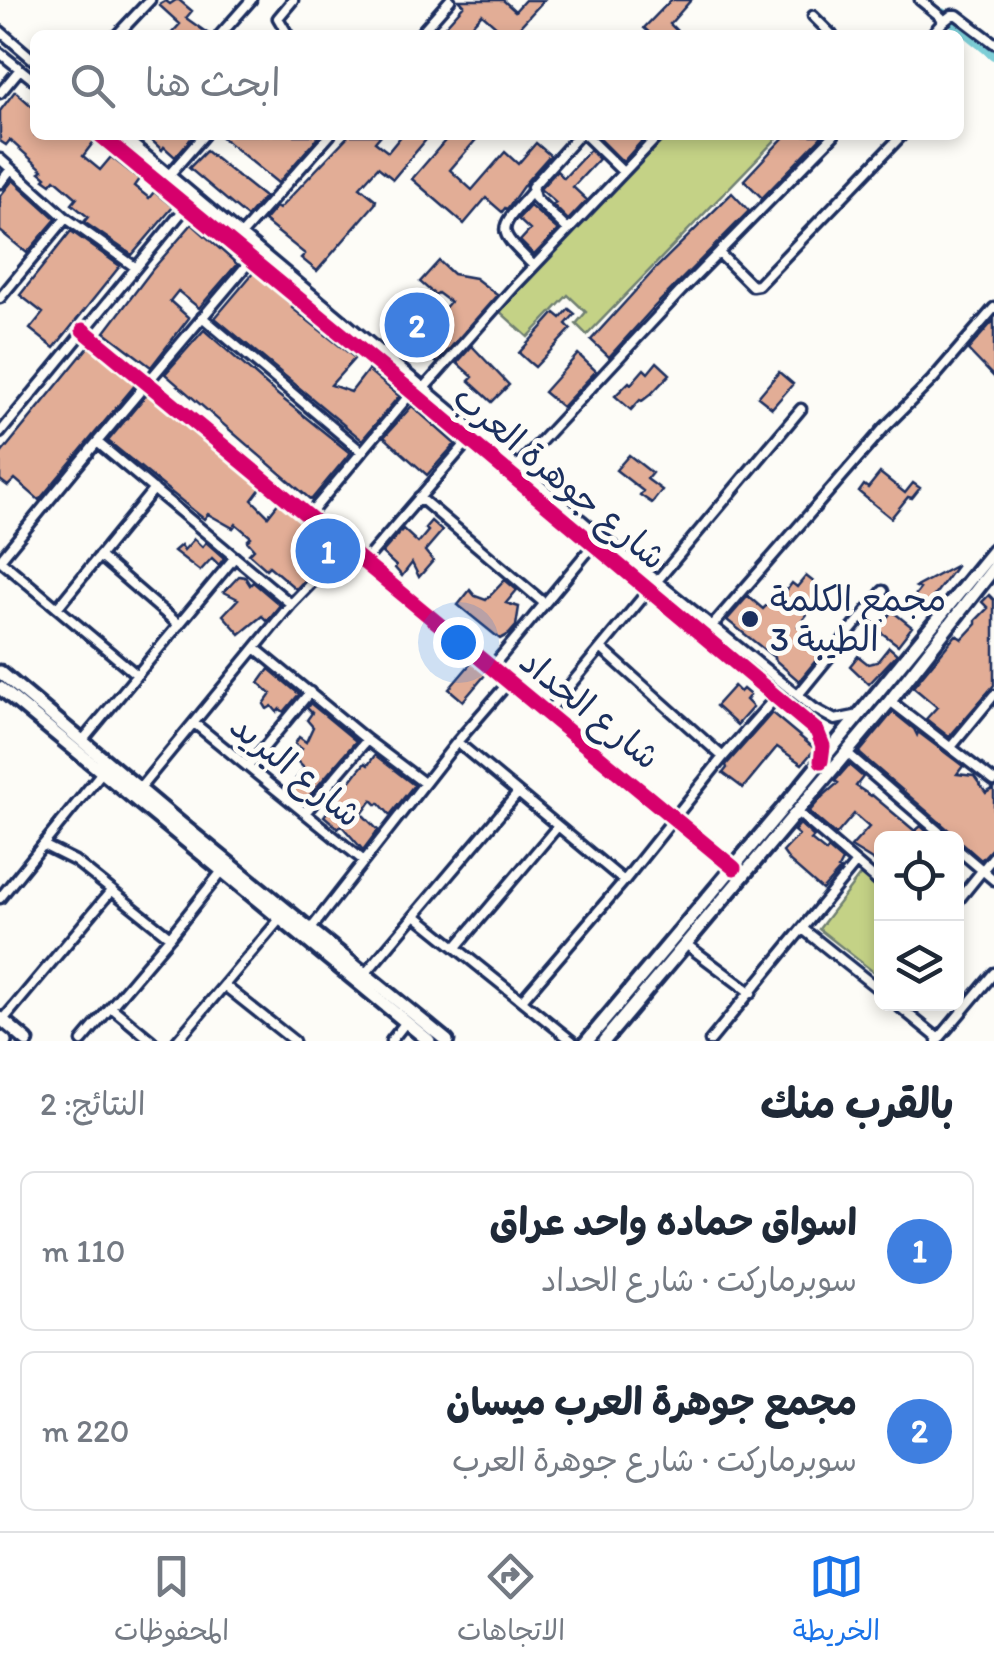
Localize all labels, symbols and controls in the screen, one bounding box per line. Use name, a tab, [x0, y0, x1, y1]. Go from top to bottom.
search box	[30, 30, 964, 140]
icon: search	[65, 58, 120, 113]
text: ابحث هنا	[145, 60, 281, 106]
pin: 2	[384, 288, 450, 362]
street label: شارع جوهرة العرب	[442, 376, 675, 581]
pin: 1	[296, 514, 360, 588]
place label: مجمع الكلمة الطيبة 3	[770, 578, 946, 660]
marker: مجمع الكلمة الطيبة 3	[739, 608, 761, 630]
your location	[433, 617, 484, 668]
street label: شارع الحداد	[509, 640, 668, 781]
street label: شارع البريد	[219, 704, 370, 839]
map controls	[874, 831, 964, 1011]
button: locate	[874, 831, 964, 921]
button: layers	[874, 921, 964, 1011]
text: بالقرب منك	[760, 1078, 954, 1129]
text: النتائج: 2	[40, 1085, 146, 1123]
text: اسواق حماده واحد عراق	[489, 1199, 857, 1245]
text: 110 m	[42, 1232, 126, 1270]
text: 1	[912, 1232, 927, 1270]
text: سوبرماركت · شارع الحداد	[541, 1261, 857, 1299]
text: مجمع جوهرة العرب ميسان	[446, 1379, 857, 1425]
text: 220 m	[42, 1412, 130, 1450]
text: 2	[911, 1412, 928, 1450]
text: سوبرماركت · شارع جوهرة العرب	[452, 1441, 857, 1479]
tab: المحفوظات	[114, 1549, 229, 1655]
tab: الاتجاهات	[457, 1549, 565, 1655]
tab: الخريطة	[793, 1549, 880, 1655]

